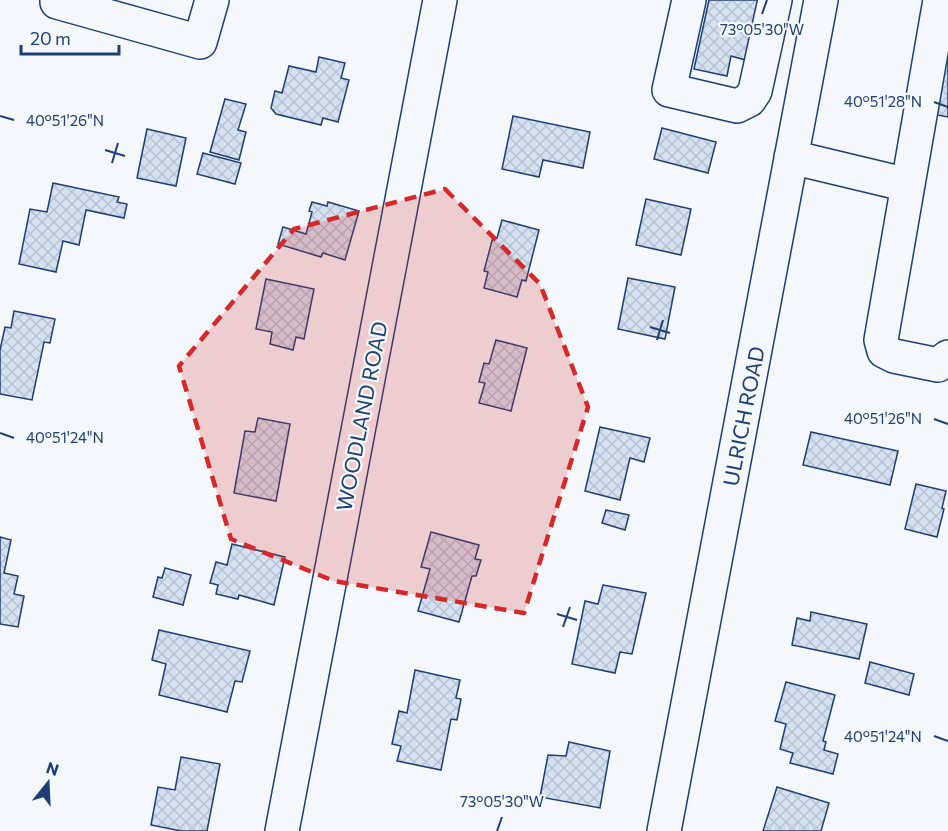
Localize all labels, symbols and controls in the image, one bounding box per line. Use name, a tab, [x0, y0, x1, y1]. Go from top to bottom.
scale bar	[21, 18, 118, 56]
text: 73°05'30"W	[720, 20, 804, 38]
text: 20 m	[30, 27, 71, 49]
text: 40°51'28"N	[844, 92, 922, 110]
text: 40°51'26"N	[26, 111, 104, 129]
street label: WOODLAND ROAD	[330, 319, 392, 513]
street label: ULRICH ROAD	[717, 344, 769, 488]
text: 40°51'26"N	[844, 409, 922, 427]
text: 40°51'24"N	[26, 428, 104, 446]
text: 40°51'24"N	[844, 727, 922, 745]
north arrow	[18, 753, 78, 813]
text: N	[44, 757, 61, 779]
text: 73°05'30"W	[460, 792, 544, 810]

